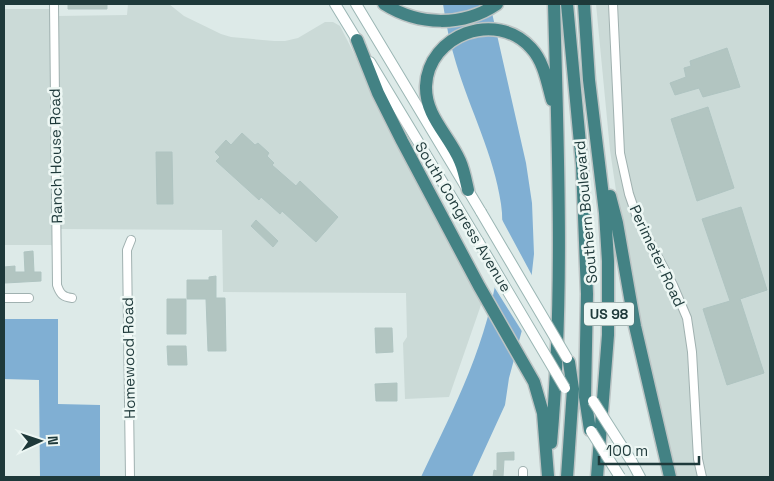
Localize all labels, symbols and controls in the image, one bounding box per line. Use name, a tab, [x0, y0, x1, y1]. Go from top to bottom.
street label: Ranch House Road	[45, 88, 66, 224]
street label: South Congress Avenue	[411, 138, 516, 295]
street label: Southern Boulevard	[570, 140, 601, 284]
street label: Perimeter Road	[626, 202, 689, 310]
street label: Homewood Road	[118, 297, 139, 419]
road number: US 98	[584, 302, 634, 326]
north arrow	[15, 416, 65, 466]
scale bar	[599, 434, 699, 466]
text: N	[44, 435, 62, 445]
text: 100 m	[606, 441, 648, 460]

